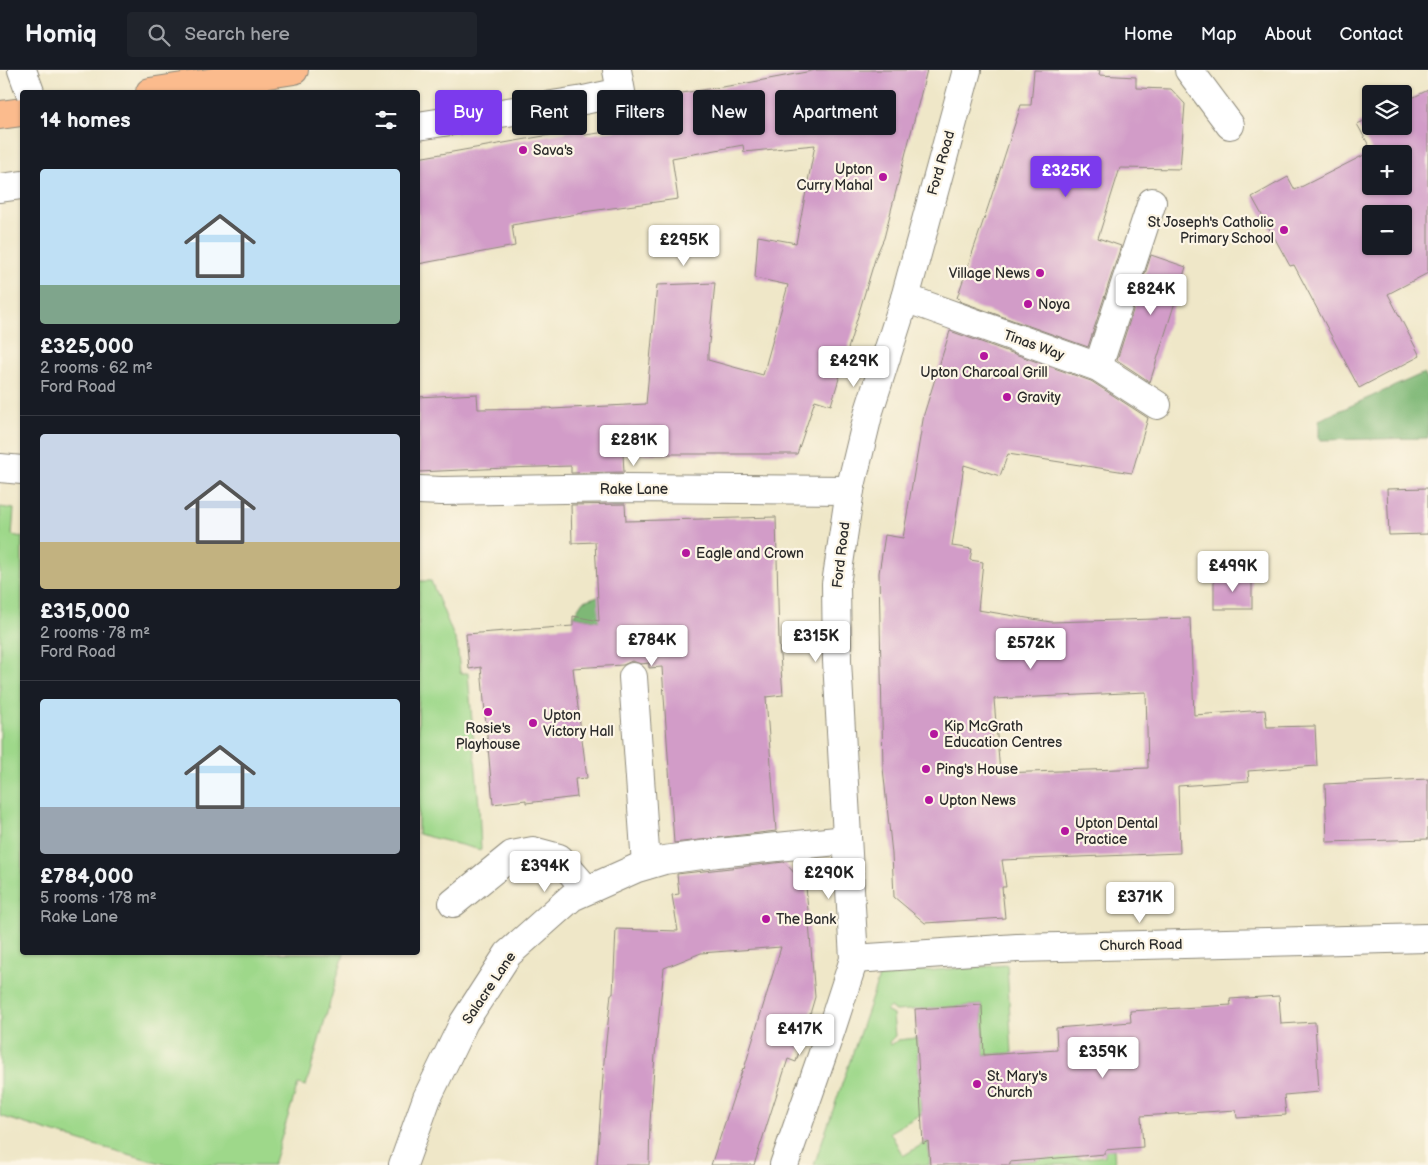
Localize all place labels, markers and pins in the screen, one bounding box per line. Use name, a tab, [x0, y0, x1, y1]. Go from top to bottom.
place label: Sava's	[533, 142, 573, 159]
marker: Sava's	[517, 144, 529, 156]
pin: £325K	[1031, 156, 1101, 198]
place label: Upton Curry Mahal	[796, 161, 873, 194]
marker: Upton Curry Mahal	[877, 171, 889, 183]
place label: St Joseph's Catholic Primary School	[1148, 214, 1274, 247]
pin: £295K	[649, 224, 719, 267]
marker: St Joseph's Catholic Primary School	[1278, 224, 1290, 236]
place label: Village News	[949, 265, 1030, 282]
marker: Village News	[1034, 267, 1046, 279]
pin: £824K	[1116, 274, 1186, 316]
place label: Noya	[1038, 296, 1070, 313]
marker: Noya	[1022, 298, 1034, 310]
pin: £429K	[819, 346, 889, 388]
marker: Upton Charcoal Grill	[978, 350, 990, 362]
place label: Upton Charcoal Grill	[920, 364, 1048, 381]
place label: Gravity	[1017, 389, 1061, 406]
marker: Gravity	[1001, 391, 1013, 403]
pin: £281K	[599, 424, 669, 467]
place label: Eagle and Crown	[696, 545, 804, 562]
marker: Eagle and Crown	[680, 547, 692, 559]
pin: £499K	[1198, 550, 1268, 593]
pin: £315K	[781, 620, 851, 663]
pin: £784K	[617, 624, 687, 667]
pin: £572K	[996, 628, 1066, 670]
marker: Rosie's Playhouse	[482, 706, 494, 718]
place label: Upton Victory Hall	[543, 707, 614, 740]
marker: Upton Victory Hall	[527, 717, 539, 729]
place label: Kip McGrath Education Centres	[944, 718, 1062, 751]
place label: Rosie's Playhouse	[456, 720, 520, 753]
marker: Kip McGrath Education Centres	[928, 728, 940, 740]
place label: Ping's House	[936, 761, 1018, 778]
marker: Ping's House	[920, 763, 932, 775]
place label: Upton News	[939, 792, 1016, 809]
marker: Upton News	[923, 794, 935, 806]
place label: Upton Dental Practice	[1075, 815, 1158, 848]
marker: Upton Dental Practice	[1059, 825, 1071, 837]
pin: £394K	[510, 850, 580, 893]
pin: £290K	[794, 858, 864, 900]
pin: £371K	[1105, 882, 1175, 924]
place label: The Bank	[776, 911, 836, 928]
marker: The Bank	[760, 913, 772, 925]
pin: £417K	[765, 1014, 835, 1056]
pin: £359K	[1068, 1036, 1138, 1079]
place label: St. Mary's Church	[987, 1068, 1048, 1101]
marker: St. Mary's Church	[971, 1078, 983, 1090]

